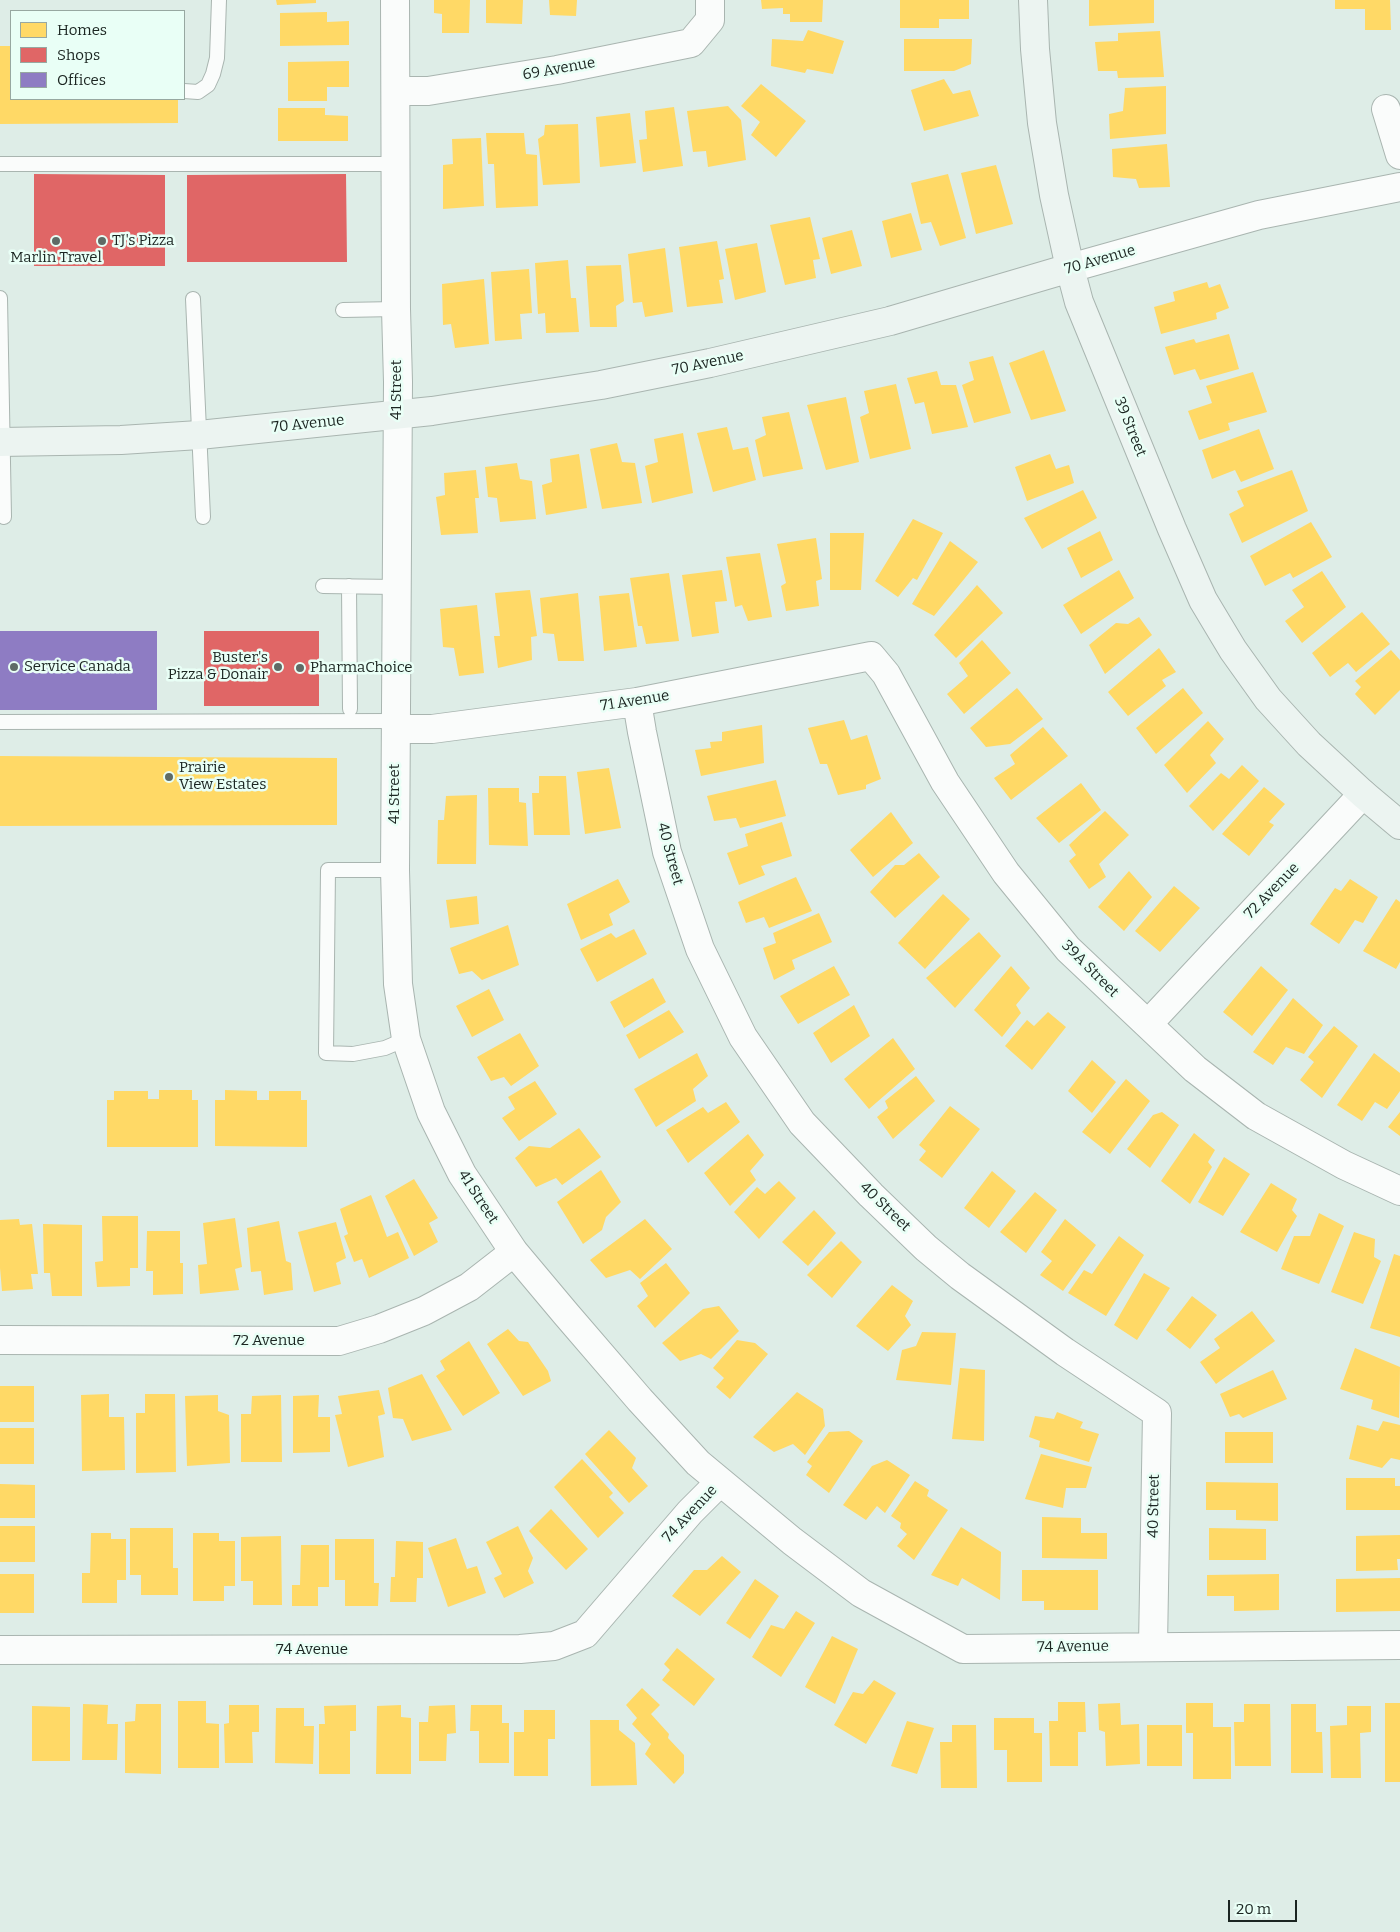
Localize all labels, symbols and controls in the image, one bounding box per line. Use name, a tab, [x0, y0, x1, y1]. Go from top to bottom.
legend	[10, 10, 185, 100]
text: Homes	[57, 21, 107, 39]
text: Shops	[57, 46, 100, 64]
street label: 69 Avenue	[521, 54, 597, 84]
text: Offices	[57, 71, 106, 89]
place label: TJ's Pizza	[112, 232, 174, 250]
marker: Marlin Travel	[50, 235, 62, 247]
marker: TJ's Pizza	[96, 235, 108, 247]
street label: 70 Avenue	[1063, 241, 1137, 279]
place label: Marlin Travel	[10, 249, 102, 267]
street label: 70 Avenue	[671, 347, 745, 379]
street label: 41 Street	[388, 360, 406, 420]
street label: 39 Street	[1110, 395, 1150, 459]
street label: 70 Avenue	[271, 411, 345, 437]
place label: Buster's Pizza & Donair	[168, 649, 268, 684]
place label: Service Canada	[24, 658, 131, 676]
place label: PharmaChoice	[310, 659, 413, 677]
marker: Service Canada	[8, 661, 20, 673]
marker: Buster's Pizza & Donair	[272, 661, 284, 673]
marker: PharmaChoice	[294, 662, 306, 674]
street label: 71 Avenue	[599, 687, 671, 715]
place label: Prairie View Estates	[179, 759, 266, 794]
street label: 41 Street	[386, 764, 404, 824]
marker: Prairie View Estates	[163, 771, 175, 783]
street label: 40 Street	[653, 821, 687, 887]
street label: 72 Avenue	[1241, 859, 1303, 923]
street label: 39A Street	[1058, 937, 1122, 1001]
street label: 41 Street	[454, 1167, 502, 1227]
street label: 40 Street	[856, 1178, 914, 1236]
street label: 72 Avenue	[233, 1332, 305, 1350]
street label: 40 Street	[1144, 1474, 1164, 1538]
street label: 74 Avenue	[659, 1482, 721, 1546]
street label: 74 Avenue	[1037, 1637, 1109, 1657]
street label: 74 Avenue	[276, 1641, 348, 1659]
scale bar	[1230, 1890, 1299, 1922]
text: 20 m	[1236, 1900, 1271, 1918]

